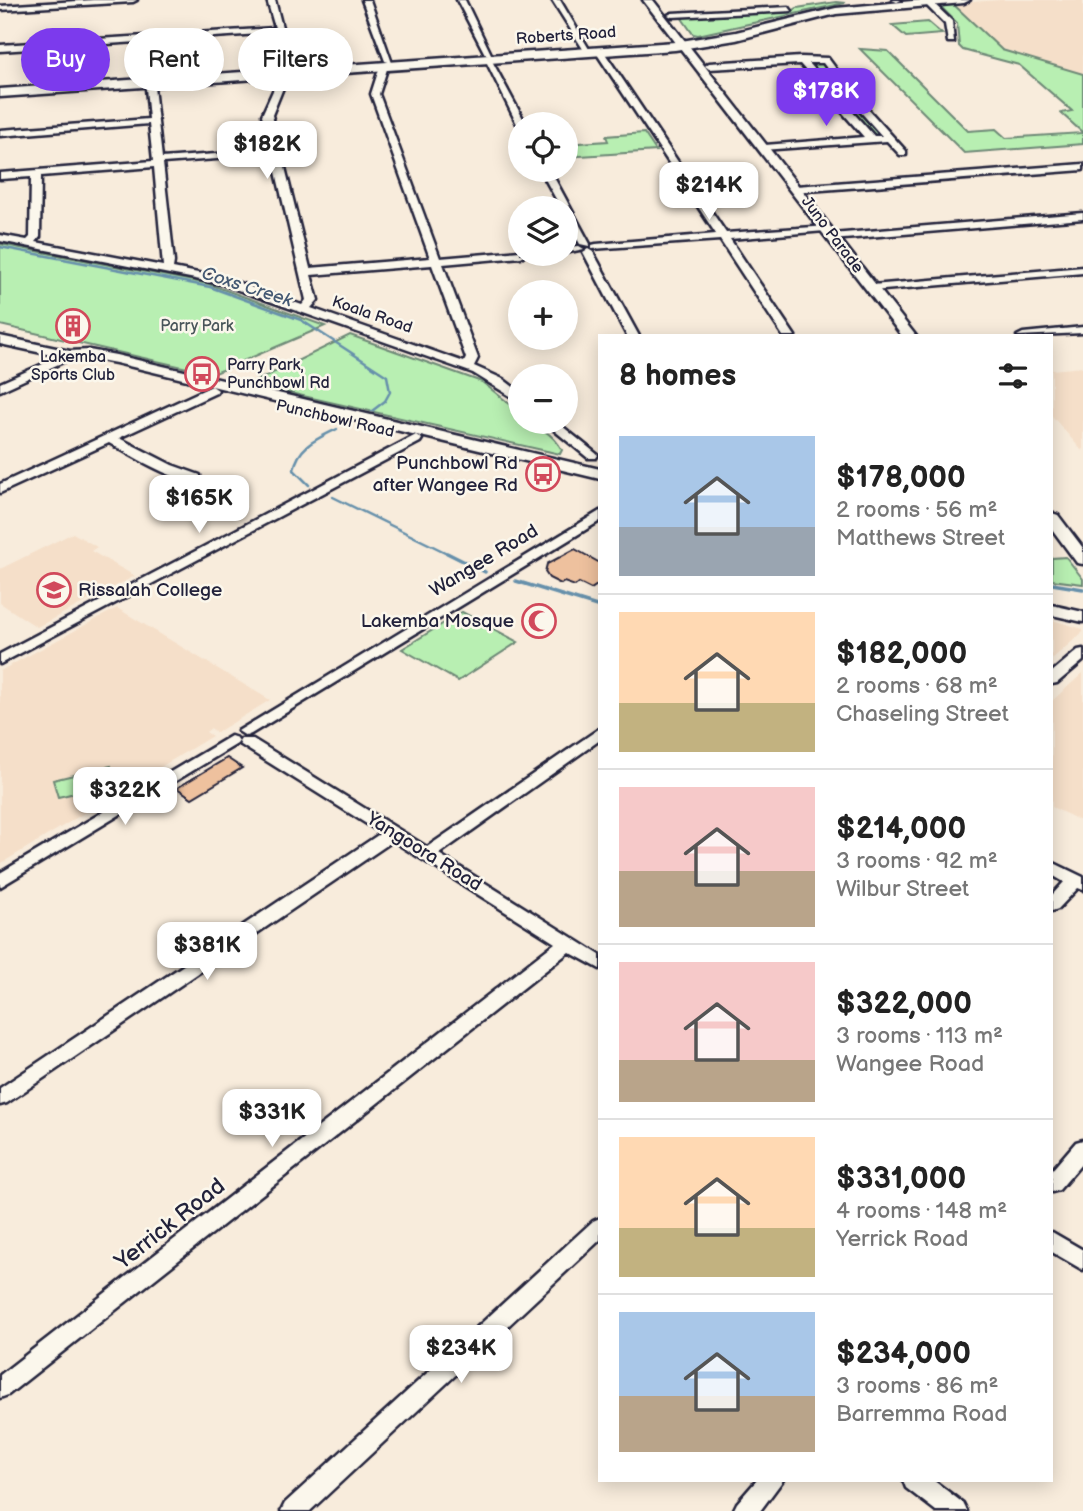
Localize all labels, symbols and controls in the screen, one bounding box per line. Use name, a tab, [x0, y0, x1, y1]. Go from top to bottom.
street label: Roberts Road	[515, 23, 617, 49]
chip: Buy	[21, 28, 110, 91]
chip: Rent	[124, 28, 224, 91]
chip: Filters	[238, 28, 353, 91]
pin: $178K	[777, 68, 875, 128]
text: $178K	[793, 77, 860, 105]
map controls	[508, 112, 578, 434]
button: locate	[508, 112, 578, 182]
pin: $182K	[218, 122, 316, 181]
text: $182K	[233, 130, 301, 158]
pin: $214K	[660, 162, 758, 222]
text: $214K	[675, 171, 743, 199]
street label: Juno Parade	[797, 193, 867, 278]
button: layers	[508, 196, 578, 266]
water label: Coxs Creek	[199, 262, 296, 312]
button: +	[508, 280, 578, 350]
street label: Koala Road	[329, 292, 415, 338]
building icon: Lakemba Sports Club	[54, 307, 92, 345]
park label: Parry Park	[160, 317, 234, 336]
place label: Lakemba Sports Club	[31, 348, 115, 385]
bus stop icon: Parry Park, Punchbowl Rd	[183, 355, 221, 393]
place label: Parry Park, Punchbowl Rd	[227, 356, 330, 393]
icon: filters	[994, 357, 1032, 395]
text: 8 homes	[619, 358, 736, 394]
button: −	[508, 364, 578, 434]
street label: Punchbowl Road	[274, 396, 396, 442]
place label: Punchbowl Rd after Wangee Rd	[373, 452, 518, 497]
bus stop icon: Punchbowl Rd after Wangee Rd	[524, 455, 562, 493]
text: $178,000	[836, 460, 966, 496]
icon: home	[675, 464, 759, 548]
pin: $165K	[150, 476, 248, 535]
text: $165K	[165, 484, 233, 512]
text: 2 rooms · 56 m²	[836, 496, 998, 524]
street label: Wangee Road	[426, 520, 542, 602]
text: Matthews Street	[836, 524, 1005, 552]
school or university icon: Rissalah College	[35, 571, 73, 609]
place label: Rissalah College	[78, 579, 222, 602]
mosque icon: Lakemba Mosque	[520, 602, 558, 640]
place label: Lakemba Mosque	[361, 610, 514, 633]
text: $182,000	[836, 636, 967, 672]
icon: home	[675, 640, 759, 724]
text: 2 rooms · 68 m²	[836, 672, 998, 700]
text: Chaseling Street	[836, 700, 1009, 728]
pin: $322K	[76, 768, 174, 827]
text: $322K	[89, 776, 161, 804]
street label: Yangoora Road	[361, 807, 486, 897]
text: $214,000	[836, 811, 966, 847]
icon: home	[675, 815, 759, 899]
text: 3 rooms · 92 m²	[836, 847, 998, 875]
text: Wilbur Street	[836, 875, 969, 903]
pin: $381K	[158, 922, 256, 982]
text: $381K	[173, 931, 241, 959]
text: $322,000	[836, 986, 972, 1022]
icon: home	[675, 990, 759, 1074]
text: 3 rooms · 113 m²	[836, 1022, 1003, 1050]
text: Wangee Road	[836, 1050, 984, 1078]
pin: $331K	[223, 1090, 321, 1149]
text: $331K	[238, 1098, 306, 1126]
text: $331,000	[836, 1161, 966, 1197]
icon: home	[675, 1165, 759, 1249]
street label: Yerrick Road	[108, 1172, 231, 1276]
text: 4 rooms · 148 m²	[836, 1197, 1007, 1225]
text: Yerrick Road	[836, 1225, 968, 1253]
pin: $234K	[412, 1326, 510, 1385]
text: $234K	[426, 1334, 496, 1362]
text: $234,000	[836, 1336, 971, 1372]
icon: home	[675, 1340, 759, 1424]
text: 3 rooms · 86 m²	[836, 1372, 998, 1400]
text: Barremma Road	[836, 1400, 1007, 1428]

